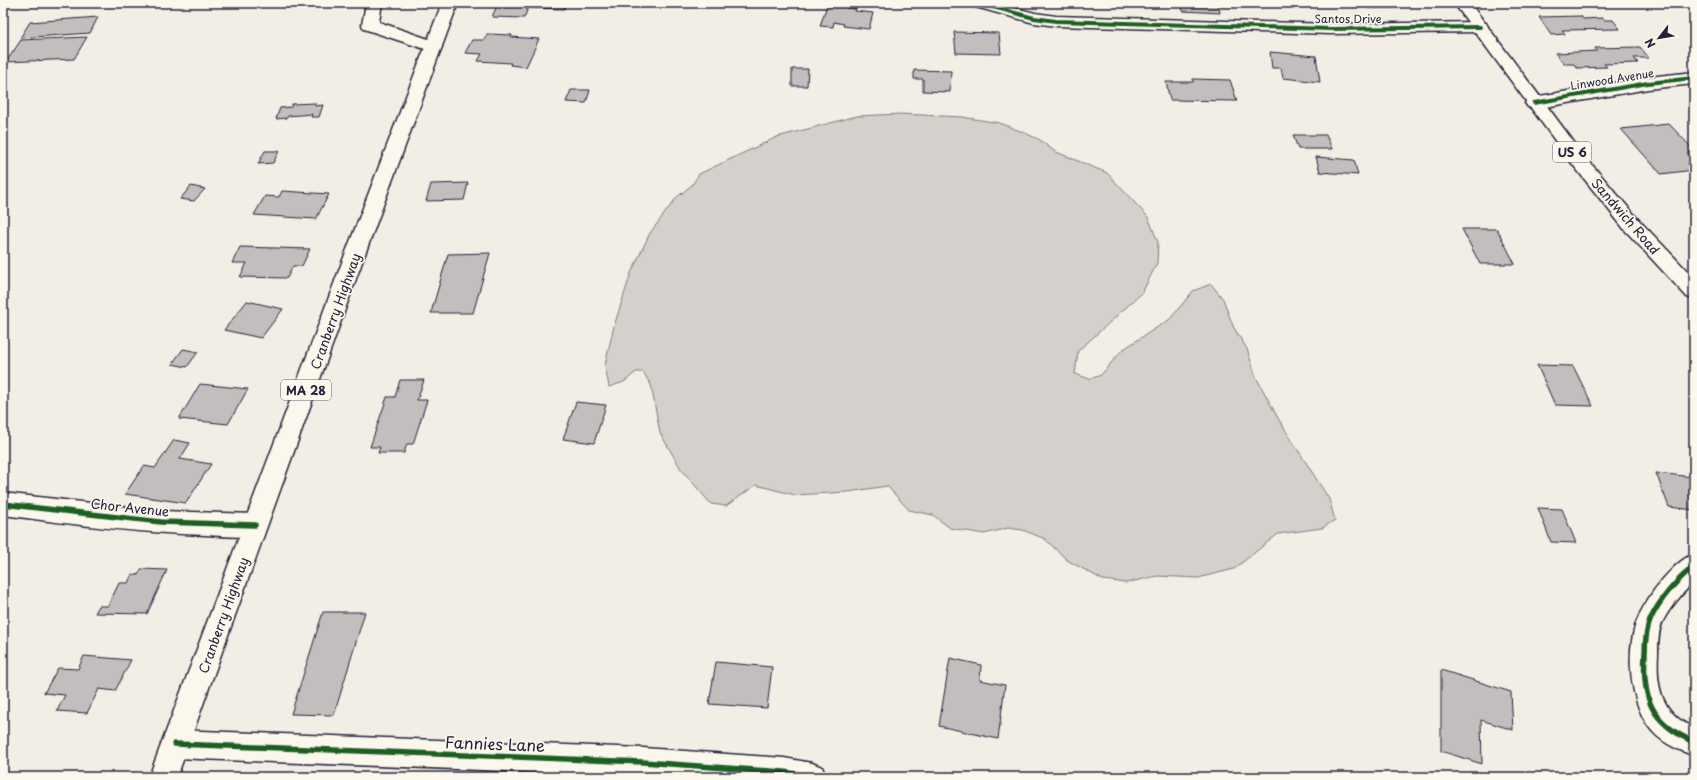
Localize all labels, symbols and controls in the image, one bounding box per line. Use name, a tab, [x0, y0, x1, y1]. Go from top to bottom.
street label: Santos Drive	[1314, 10, 1382, 27]
north arrow	[1639, 18, 1679, 58]
text: N	[1640, 35, 1660, 52]
street label: Linwood Avenue	[1569, 64, 1655, 94]
road number: US 6	[1553, 142, 1591, 162]
street label: Sandwich Road	[1587, 174, 1665, 258]
street label: Cranberry Highway	[305, 250, 365, 372]
road number: MA 28	[281, 380, 331, 400]
street label: Chor Avenue	[90, 493, 170, 521]
street label: Cranberry Highway	[193, 554, 253, 676]
street label: Fannies Lane	[445, 729, 545, 757]

